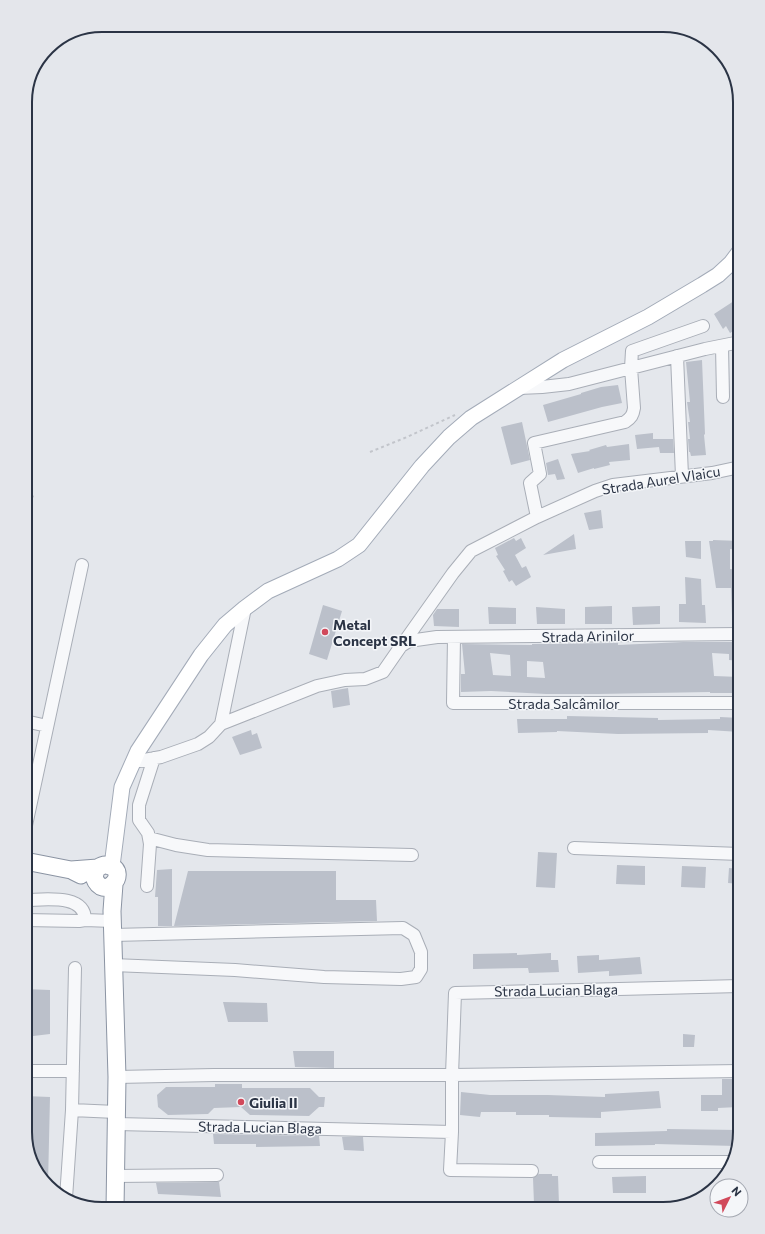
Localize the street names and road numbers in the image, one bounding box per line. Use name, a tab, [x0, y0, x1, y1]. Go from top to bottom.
street label: Strada Aurel Vlaicu	[600, 462, 722, 498]
street label: Strada Arinilor	[542, 627, 635, 645]
street label: Strada Salcâmilor	[508, 695, 620, 712]
street label: Strada Lucian Blaga	[494, 980, 618, 1000]
street label: Strada Lucian Blaga	[198, 1117, 322, 1137]

